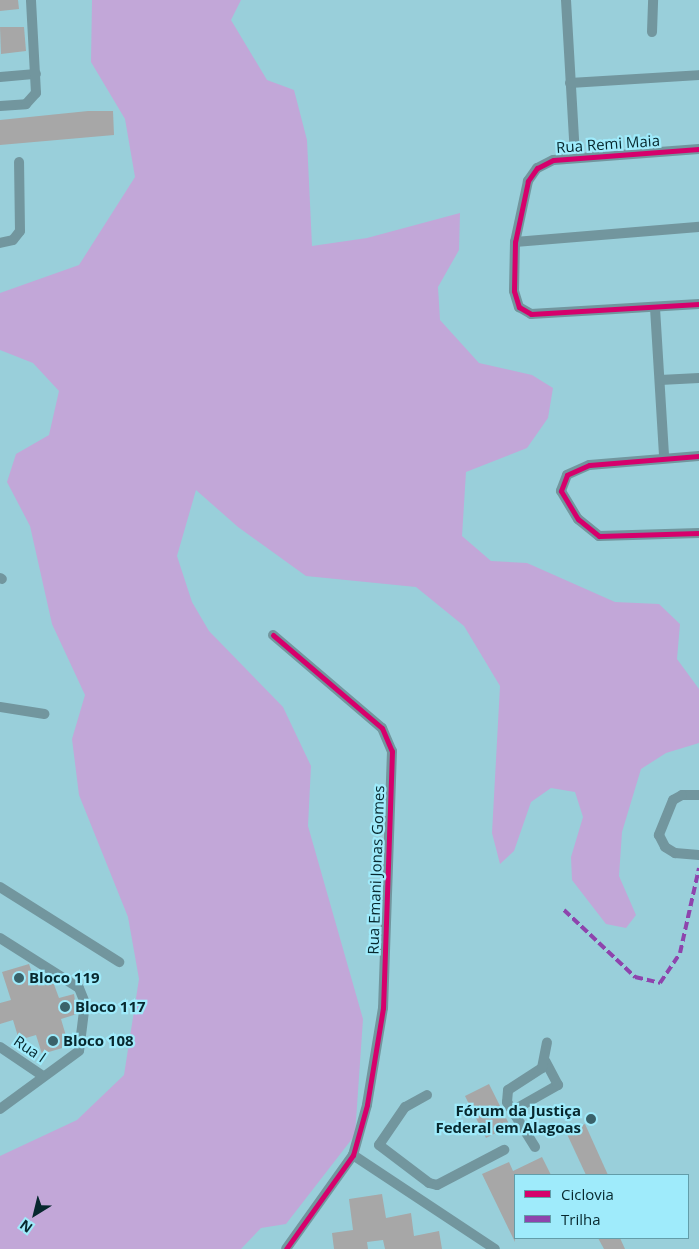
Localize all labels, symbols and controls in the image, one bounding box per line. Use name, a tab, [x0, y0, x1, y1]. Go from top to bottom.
street label: Rua Remi Maia	[556, 131, 660, 157]
street label: Rua Emani Jonas Gomes	[364, 785, 388, 955]
place label: Bloco 119	[29, 969, 100, 987]
marker: Bloco 119	[13, 972, 25, 984]
place label: Bloco 117	[75, 998, 146, 1016]
marker: Bloco 117	[59, 1001, 71, 1013]
street label: Rua I	[11, 1032, 49, 1066]
place label: Bloco 108	[63, 1032, 134, 1050]
marker: Bloco 108	[47, 1035, 59, 1047]
place label: Fórum da Justiça Federal em Alagoas	[435, 1101, 581, 1136]
marker: Fórum da Justiça Federal em Alagoas	[585, 1113, 597, 1125]
legend	[514, 1174, 689, 1239]
text: Ciclovia	[561, 1184, 614, 1204]
north arrow	[10, 1189, 60, 1239]
text: Trilha	[561, 1209, 601, 1229]
text: N	[16, 1216, 36, 1238]

